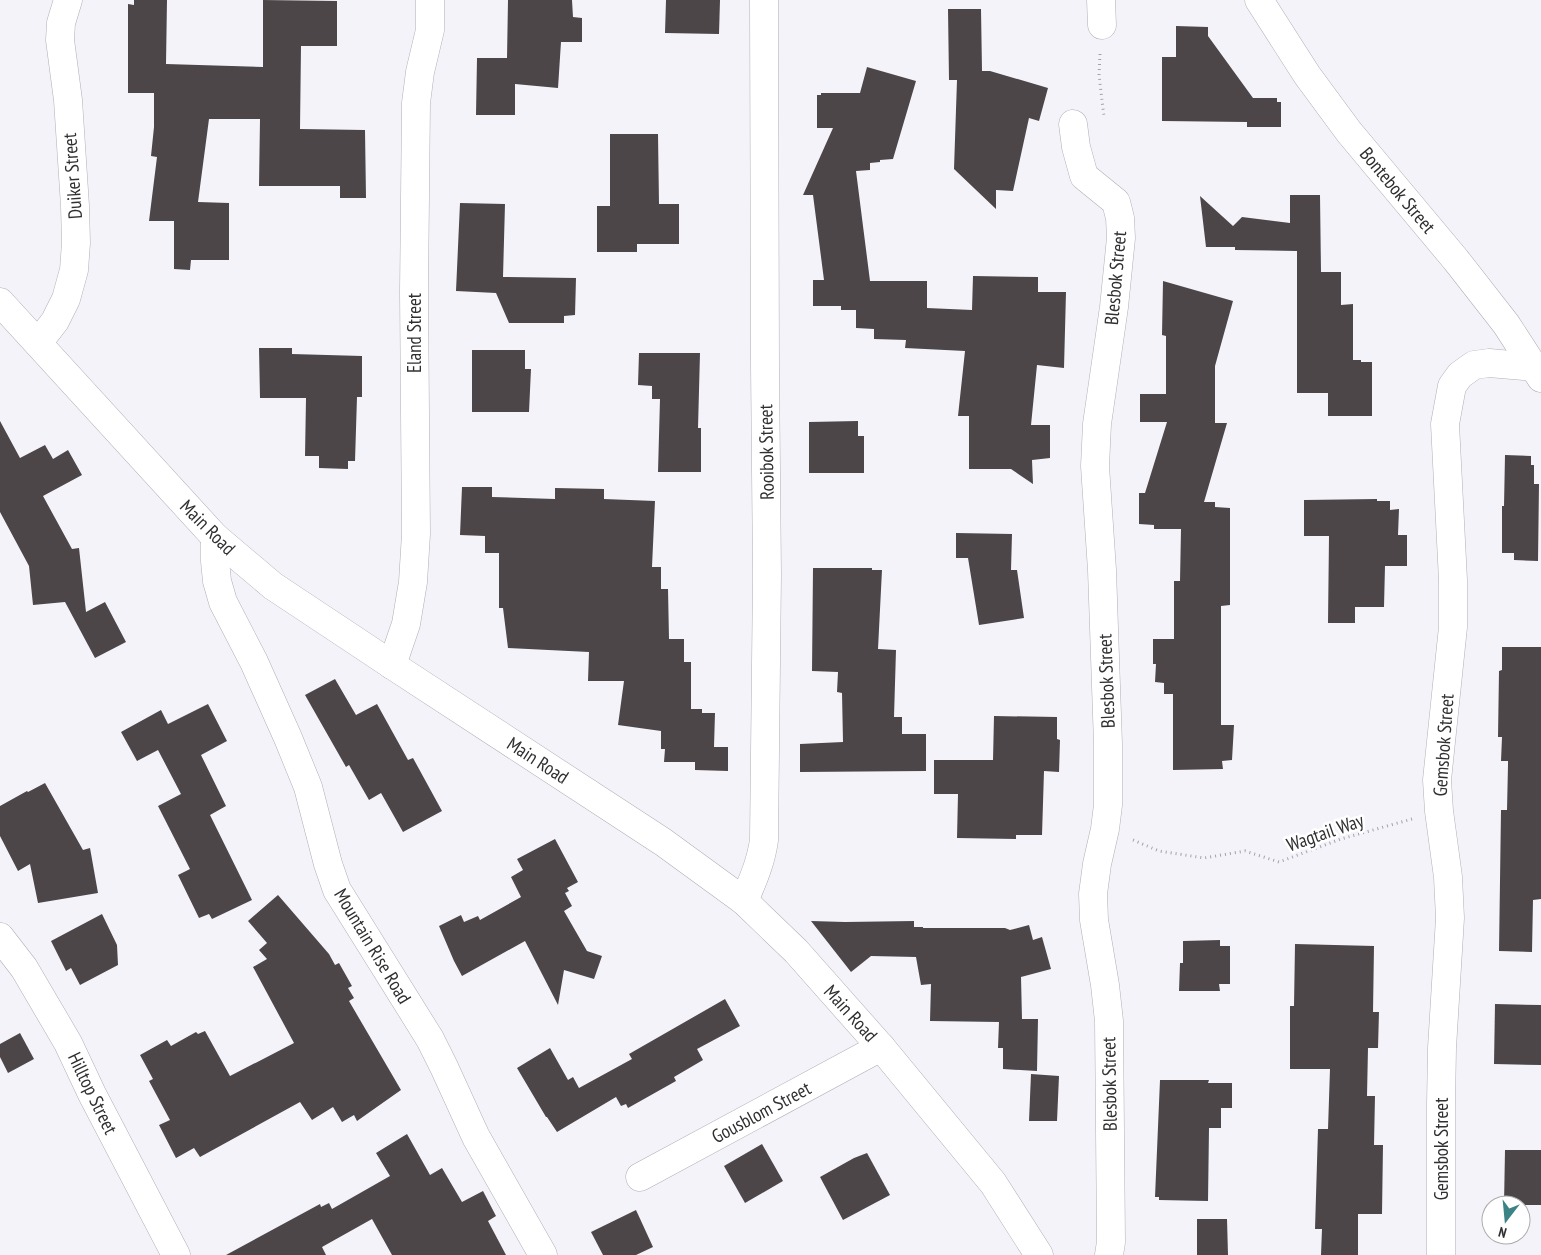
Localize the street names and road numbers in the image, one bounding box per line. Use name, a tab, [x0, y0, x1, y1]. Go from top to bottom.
street label: Duiker Street	[57, 132, 87, 220]
street label: Bontebok Street	[1355, 142, 1441, 239]
street label: Blesbok Street	[1099, 229, 1131, 326]
street label: Eland Street	[402, 292, 426, 373]
street label: Rooibok Street	[753, 403, 779, 500]
street label: Main Road	[175, 494, 241, 560]
street label: Blesbok Street	[1092, 633, 1120, 729]
street label: Gemsbok Street	[1427, 692, 1459, 797]
street label: Main Road	[503, 731, 573, 789]
street label: Wagtail Way	[1283, 807, 1367, 856]
street label: Mountain Rise Road	[329, 884, 417, 1008]
street label: Main Road	[819, 979, 883, 1047]
street label: Blesbok Street	[1096, 1036, 1122, 1131]
street label: Hilltop Street	[63, 1048, 123, 1139]
street label: Gousblom Street	[707, 1075, 815, 1148]
street label: Gemsbok Street	[1429, 1097, 1453, 1200]

